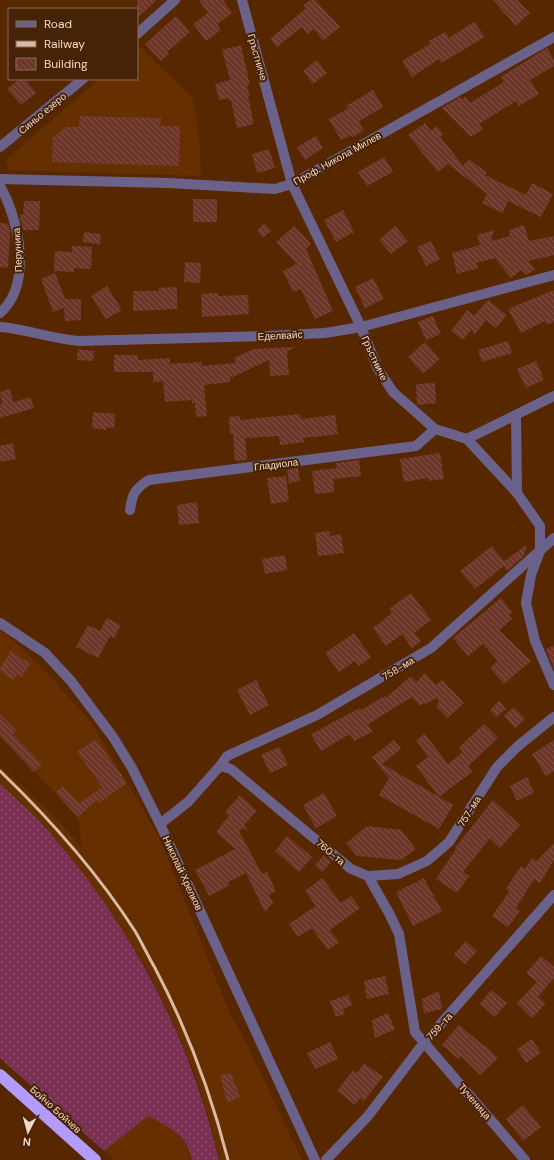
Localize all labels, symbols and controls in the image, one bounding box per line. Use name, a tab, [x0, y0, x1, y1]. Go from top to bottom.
legend	[8, 8, 138, 80]
text: Road	[44, 16, 72, 32]
street label: Гръстниче	[245, 32, 271, 82]
text: Railway	[44, 36, 85, 52]
text: Building	[44, 56, 88, 72]
street label: Синьо езеро	[16, 89, 69, 137]
street label: Проф. Никола Милев	[291, 129, 383, 188]
street label: Перуника	[10, 227, 25, 273]
street label: Еделвайс	[257, 328, 303, 343]
street label: Гръстниче	[358, 334, 391, 383]
street label: Гладиола	[253, 455, 299, 474]
street label: 758-ма	[380, 654, 417, 683]
street label: 757-ма	[455, 793, 484, 829]
street label: Николай Хрелков	[160, 834, 206, 913]
street label: 760-та	[314, 837, 348, 868]
street label: 759-та	[424, 1010, 455, 1043]
street label: Тученица	[455, 1081, 494, 1122]
street label: Бойчо Бойчев	[27, 1083, 84, 1136]
north arrow	[8, 1112, 48, 1152]
text: N	[22, 1135, 32, 1149]

